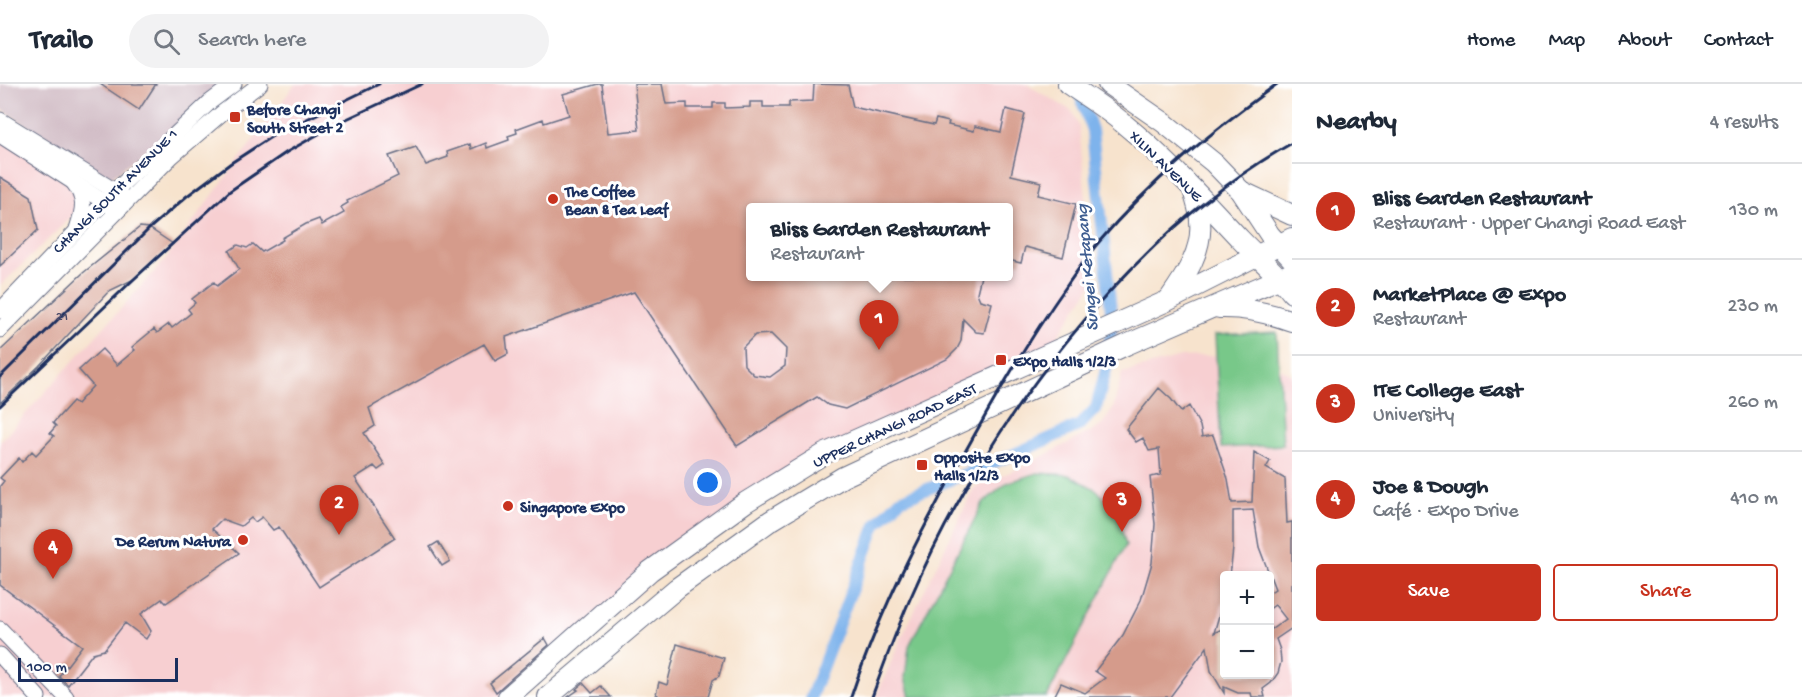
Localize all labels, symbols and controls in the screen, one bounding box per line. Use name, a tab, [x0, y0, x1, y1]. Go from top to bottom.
search box	[129, 14, 549, 68]
text: Trailo	[30, 25, 93, 58]
icon: search	[150, 25, 183, 58]
text: Search here	[198, 28, 306, 54]
text: Home	[1467, 29, 1515, 54]
text: Map	[1548, 29, 1585, 54]
text: About	[1618, 29, 1671, 54]
text: Contact	[1704, 29, 1772, 54]
place label: Before Changi South Street 2	[246, 101, 344, 139]
text: Nearby	[1316, 108, 1397, 139]
marker: Before Changi South Street 2	[228, 110, 242, 124]
text: 4 results	[1710, 112, 1778, 135]
street label: CHANGI SOUTH AVENUE 1	[50, 126, 183, 259]
street label: XILIN AVENUE	[1123, 127, 1206, 208]
place label: The Coffee Bean & Tea Leaf	[563, 183, 670, 221]
text: Bliss Garden Restaurant	[1373, 187, 1591, 213]
marker: The Coffee Bean & Tea Leaf	[546, 192, 560, 206]
text: 1	[1331, 200, 1340, 223]
text: 130 m	[1729, 200, 1778, 223]
water label: Sungei Ketapang	[1072, 202, 1104, 332]
popup	[746, 203, 1013, 281]
text: Restaurant · Upper Changi Road East	[1373, 213, 1685, 236]
text: Bliss Garden Restaurant	[771, 218, 989, 244]
text: Restaurant	[771, 244, 863, 267]
text: MarketPlace @ Expo	[1373, 283, 1566, 309]
text: 2	[1331, 296, 1340, 319]
text: 230 m	[1728, 296, 1778, 319]
pin: 1	[860, 300, 898, 350]
house number: 21	[56, 309, 68, 326]
text: Restaurant	[1373, 309, 1466, 332]
marker: Expo Halls 1/2/3	[994, 353, 1008, 367]
place label: Expo Halls 1/2/3	[1013, 354, 1116, 373]
text: ITE College East	[1373, 379, 1522, 405]
street label: UPPER CHANGI ROAD EAST	[810, 380, 981, 474]
text: 3	[1330, 392, 1341, 415]
text: 260 m	[1728, 392, 1778, 415]
text: University	[1373, 405, 1454, 428]
place label: Opposite Expo Halls 1/2/3	[934, 450, 1031, 487]
marker: Opposite Expo Halls 1/2/3	[915, 458, 929, 472]
your location	[693, 468, 722, 497]
text: Joe & Dough	[1373, 475, 1488, 501]
pin: 3	[1102, 482, 1142, 532]
pin: 2	[320, 486, 358, 535]
text: 4	[1331, 488, 1340, 511]
text: 410 m	[1730, 488, 1778, 511]
marker: Singapore Expo	[501, 499, 515, 513]
place label: Singapore Expo	[520, 500, 626, 519]
text: Café · Expo Drive	[1373, 501, 1519, 524]
pin: 4	[34, 530, 72, 579]
marker: De Rerum Natura	[236, 533, 250, 547]
place label: De Rerum Natura	[114, 534, 232, 553]
button: Save	[1316, 564, 1541, 621]
button: Share	[1553, 564, 1778, 621]
map controls	[1220, 571, 1274, 679]
button: +	[1220, 571, 1274, 625]
button: −	[1220, 625, 1274, 679]
scale bar	[18, 655, 178, 682]
text: 100 m	[27, 659, 67, 678]

